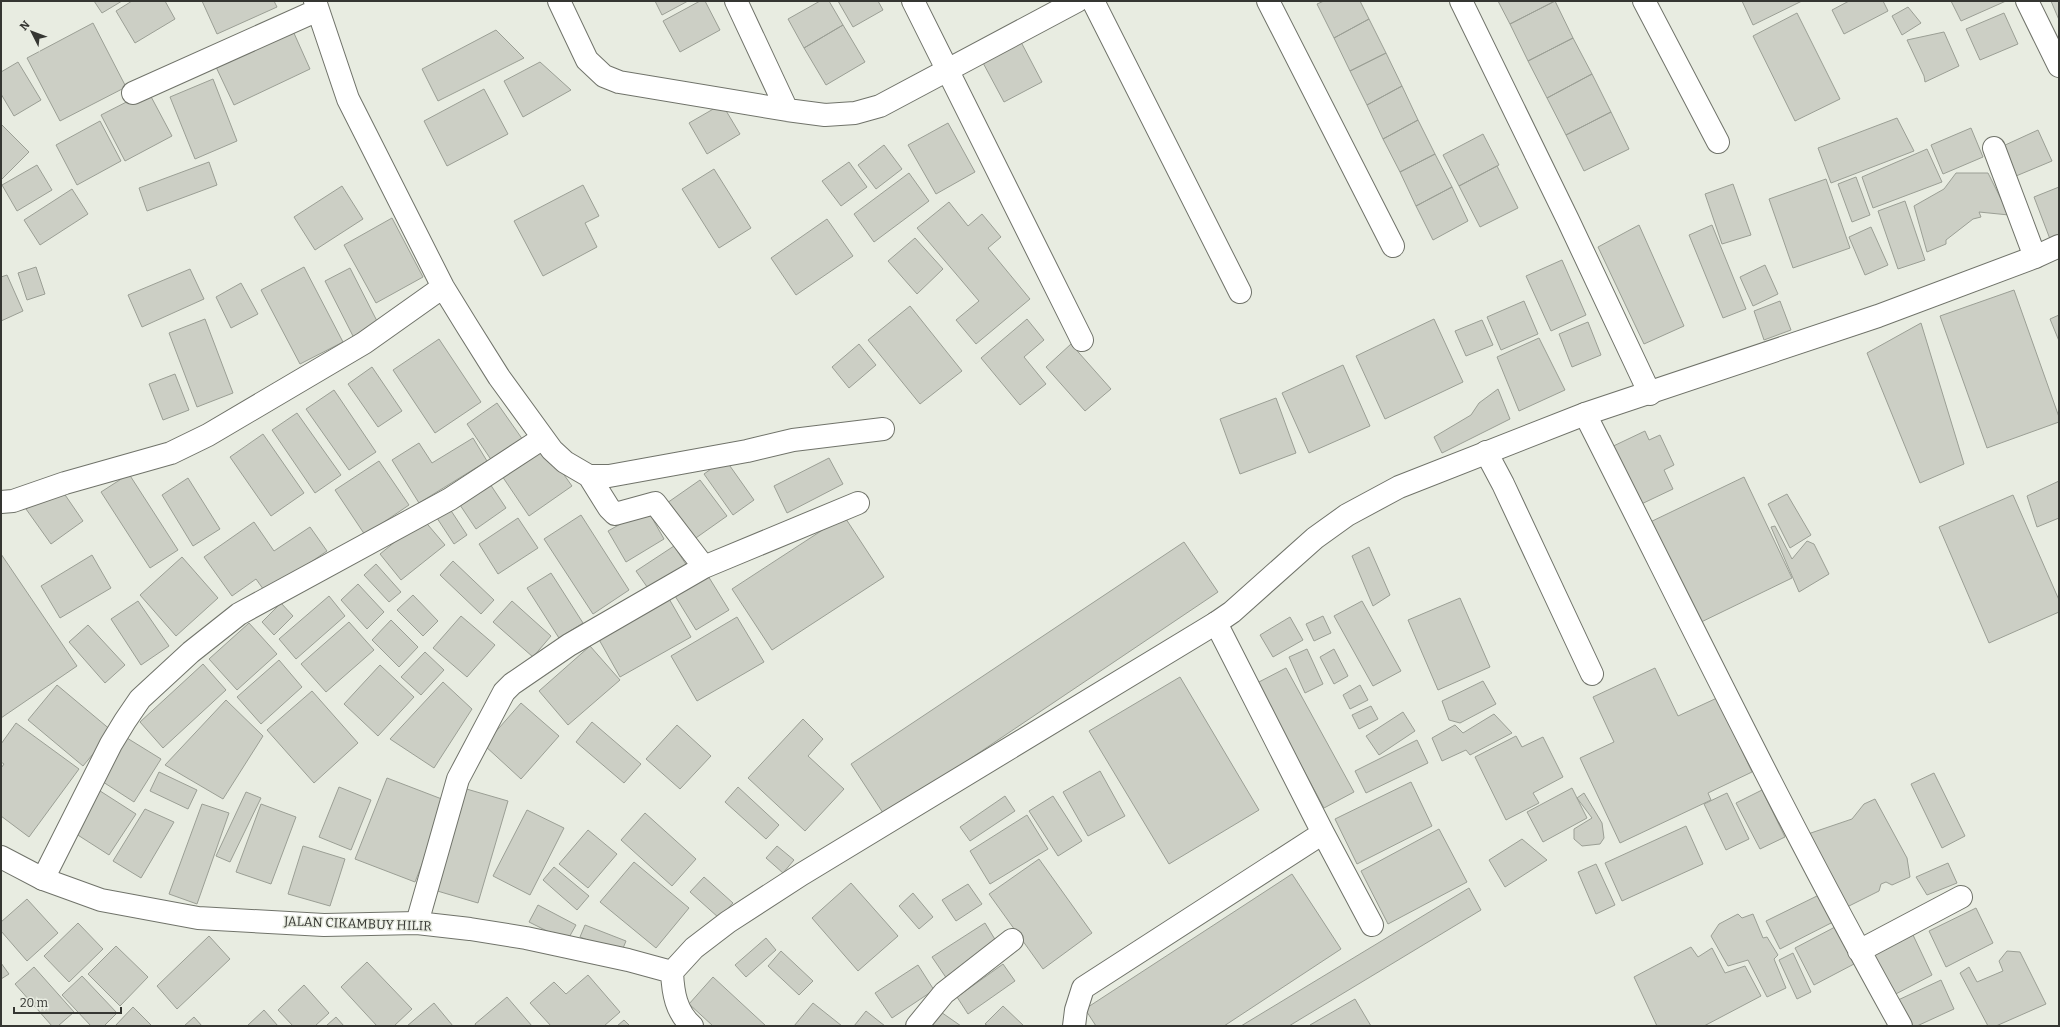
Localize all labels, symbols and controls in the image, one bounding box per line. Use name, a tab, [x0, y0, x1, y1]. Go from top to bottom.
north arrow	[12, 12, 52, 52]
text: N	[17, 18, 33, 33]
street label: JALAN CIKAMBUY HILIR	[283, 913, 432, 934]
scale bar	[14, 989, 121, 1015]
text: 20 m	[20, 996, 49, 1010]

